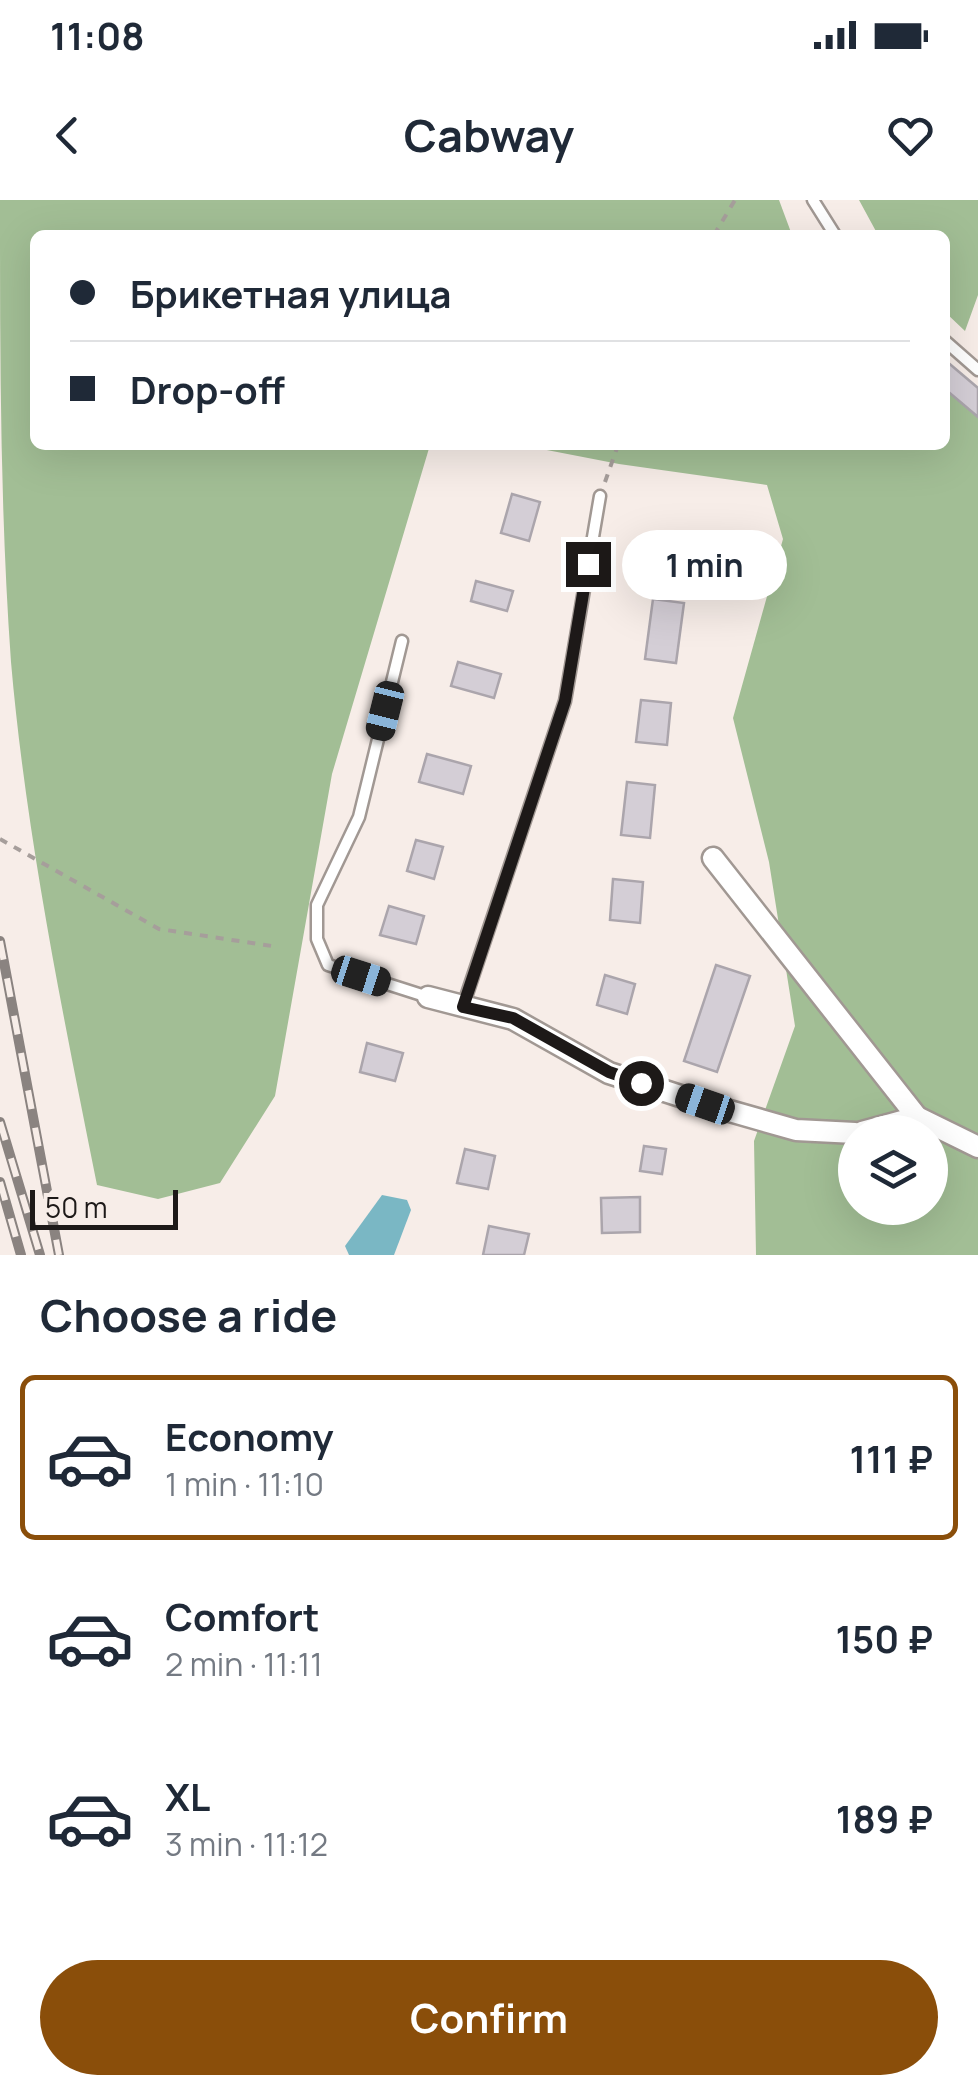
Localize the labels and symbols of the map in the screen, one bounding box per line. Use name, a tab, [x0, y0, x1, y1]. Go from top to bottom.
callout: 1 min	[623, 529, 788, 599]
route end	[566, 542, 611, 587]
car	[363, 678, 407, 744]
car	[328, 952, 394, 1000]
route start	[619, 1061, 664, 1106]
car	[672, 1080, 738, 1128]
scale bar	[30, 1185, 178, 1230]

